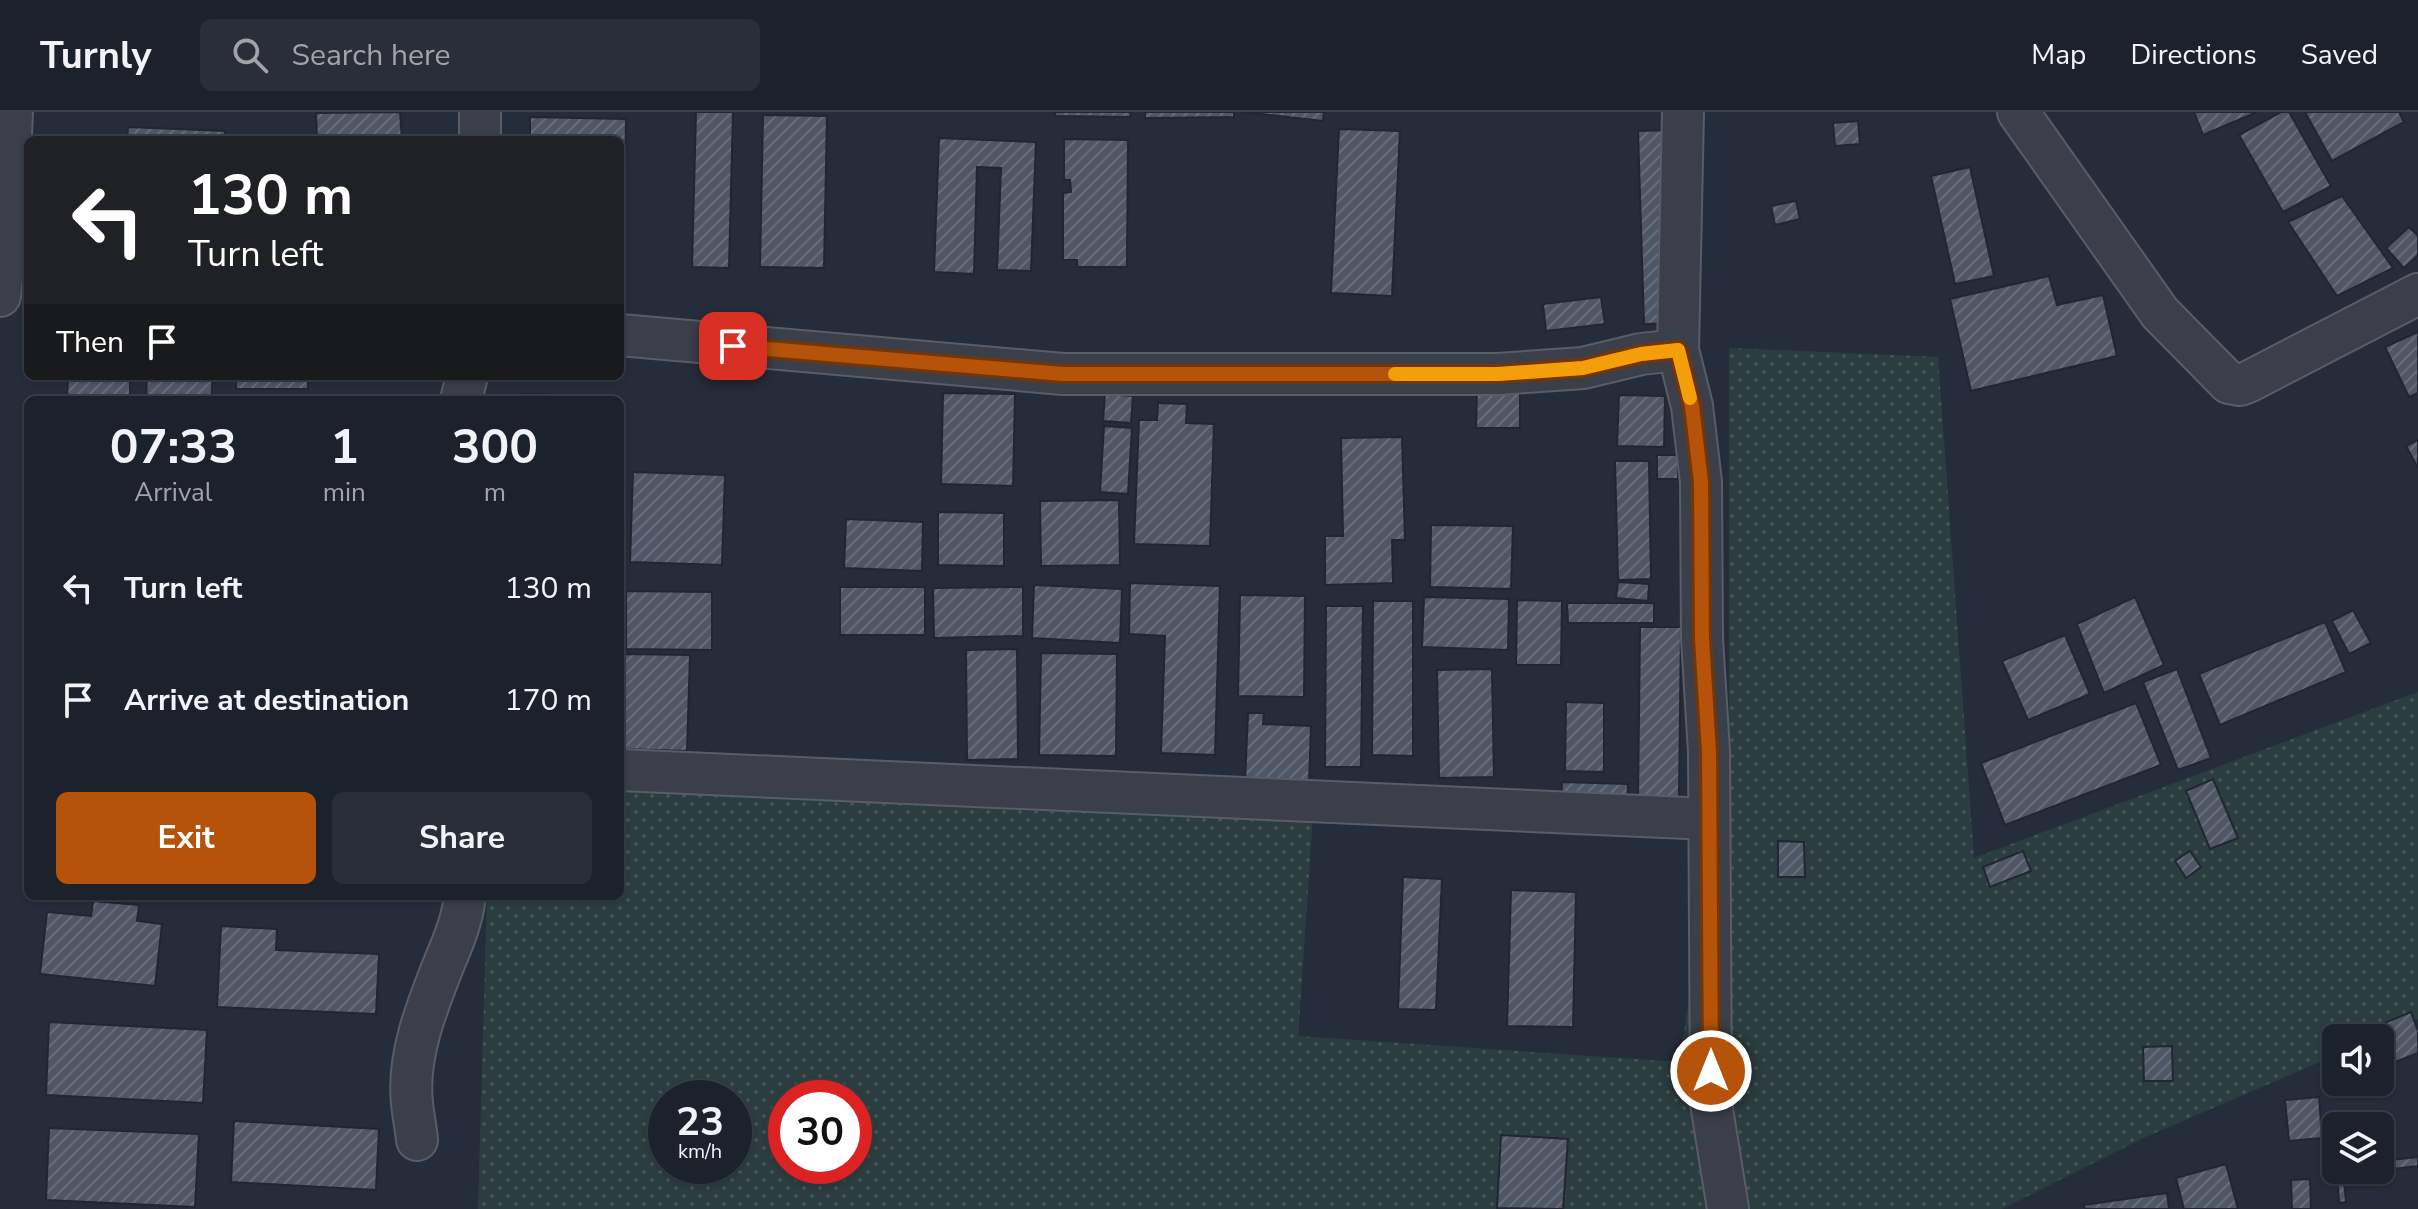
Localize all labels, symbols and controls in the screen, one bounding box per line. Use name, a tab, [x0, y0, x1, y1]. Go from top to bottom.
search box	[200, 19, 760, 91]
text: Turnly	[40, 30, 152, 81]
icon: search	[228, 33, 272, 77]
text: Search here	[292, 35, 451, 76]
text: Map	[2031, 36, 2086, 74]
text: Directions	[2130, 36, 2257, 74]
text: Saved	[2301, 36, 2378, 74]
text: 130 m	[188, 157, 353, 234]
icon: left	[56, 168, 160, 272]
text: Turn left	[188, 230, 323, 279]
pin	[699, 312, 767, 380]
icon: arrive	[140, 320, 184, 364]
text: Then	[56, 322, 124, 363]
icon: arrive	[711, 324, 755, 368]
text: 07:33	[110, 414, 237, 480]
text: 1	[330, 414, 359, 480]
text: 300	[452, 414, 538, 480]
text: Arrival	[134, 475, 213, 510]
text: min	[323, 475, 366, 510]
text: m	[484, 475, 506, 510]
icon: left	[56, 566, 100, 610]
text: Turn left	[124, 568, 242, 609]
text: 130 m	[505, 568, 592, 609]
icon: arrive	[56, 678, 100, 722]
text: Arrive at destination	[124, 680, 409, 721]
text: 170 m	[505, 680, 592, 721]
button: Exit	[56, 792, 316, 884]
button: Share	[332, 792, 592, 884]
map controls	[2322, 1024, 2394, 1184]
button: sound	[2322, 1024, 2394, 1096]
position arrow	[1669, 1029, 1753, 1113]
speed limit sign: 30	[768, 1080, 872, 1184]
text: 23	[676, 1095, 724, 1149]
button: layers	[2322, 1112, 2394, 1184]
text: km/h	[678, 1138, 722, 1165]

